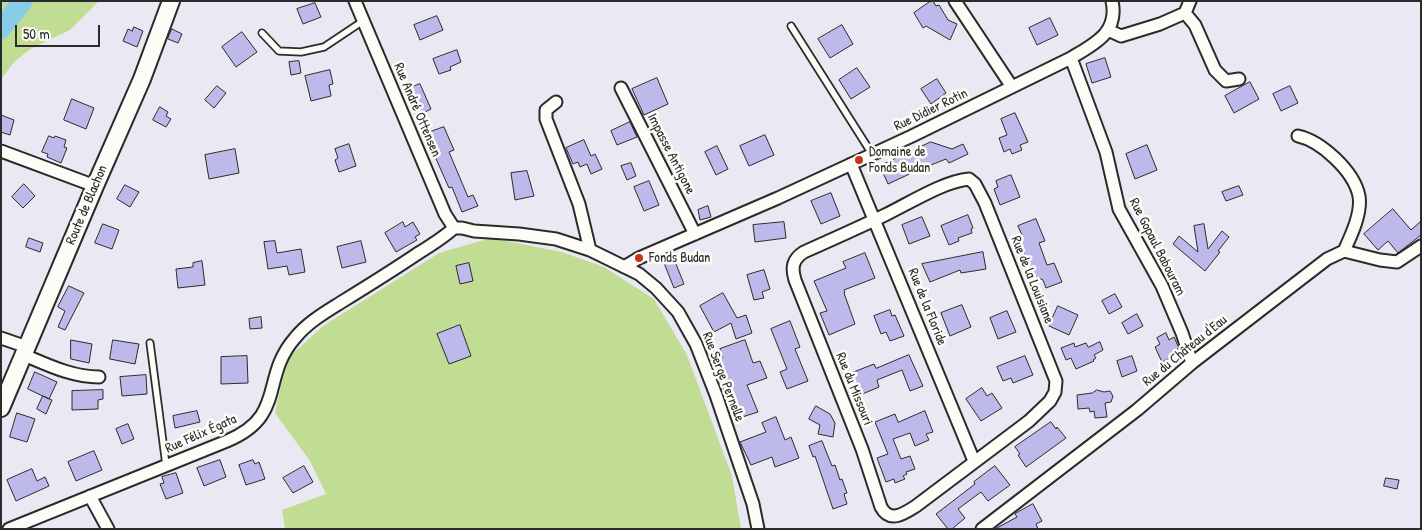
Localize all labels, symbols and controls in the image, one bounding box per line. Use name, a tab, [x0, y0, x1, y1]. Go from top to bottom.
scale bar	[18, 15, 102, 47]
text: 50 m	[23, 23, 50, 44]
street label: Rue André Ottensen	[390, 61, 444, 159]
street label: Rue Didier Rotin	[892, 85, 970, 135]
street label: Impasse Antigone	[643, 111, 699, 197]
place label: Domaine de Fonds Budan	[869, 144, 930, 176]
marker: Domaine de Fonds Budan	[853, 154, 865, 166]
street label: Route de Blachon	[63, 163, 111, 247]
street label: Rue Gopaul Babouram	[1125, 195, 1189, 299]
street label: Rue de la Louisiane	[1007, 234, 1057, 326]
place label: Fonds Budan	[649, 250, 710, 266]
marker: Fonds Budan	[633, 252, 645, 264]
street label: Rue de la Floride	[904, 266, 950, 348]
street label: Rue du Château d'Eau	[1139, 312, 1231, 390]
street label: Rue Serge Pernelle	[698, 330, 748, 424]
street label: Rue du Missouri	[832, 350, 876, 428]
street label: Rue Félix Égata	[163, 411, 239, 457]

